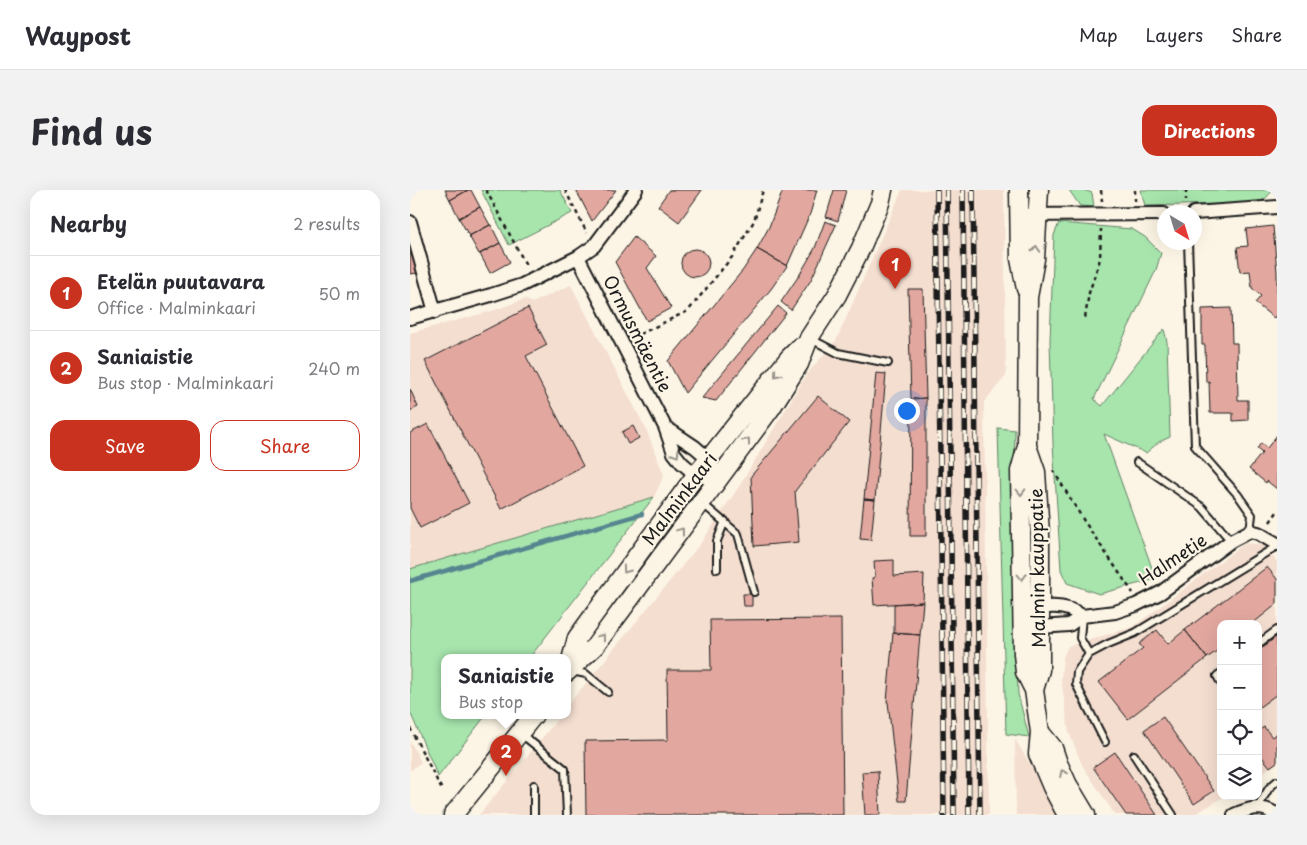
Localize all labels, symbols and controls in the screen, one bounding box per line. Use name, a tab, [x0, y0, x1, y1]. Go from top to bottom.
text: Waypost	[25, 17, 131, 53]
text: Map	[1079, 21, 1118, 48]
text: Layers	[1146, 21, 1203, 48]
text: Share	[1231, 21, 1282, 48]
text: Find us	[30, 104, 152, 157]
button: Directions	[1142, 105, 1277, 156]
north arrow	[1157, 205, 1202, 250]
text: Nearby	[50, 207, 127, 239]
text: 2 results	[293, 211, 360, 235]
one-way arrow	[1030, 245, 1041, 253]
pin: 1	[879, 248, 911, 289]
text: Etelän puutavara	[97, 267, 265, 295]
street label: Ormusmäentie	[597, 270, 679, 397]
text: 1	[62, 281, 70, 305]
text: 50 m	[319, 281, 360, 305]
text: Office · Malminkaari	[97, 295, 256, 319]
text: Saniaistie	[97, 342, 193, 370]
text: 2	[60, 356, 72, 380]
text: 240 m	[308, 356, 360, 380]
one-way arrow	[774, 368, 782, 377]
text: Bus stop · Malminkaari	[97, 370, 274, 394]
your location	[894, 398, 920, 424]
button: Save	[50, 420, 200, 471]
button: Share	[210, 420, 360, 471]
one-way arrow	[742, 438, 750, 447]
street label: Malminkaari	[635, 446, 723, 550]
one-way arrow	[670, 448, 680, 457]
one-way arrow	[1015, 488, 1026, 496]
street label: Malmin kauppatie	[1022, 488, 1051, 648]
street label: Halmetie	[1133, 526, 1212, 592]
one-way arrow	[675, 528, 683, 537]
one-way arrow	[624, 564, 632, 573]
one-way arrow	[1017, 573, 1027, 581]
map controls	[1217, 620, 1262, 800]
button: +	[1217, 620, 1262, 665]
one-way arrow	[596, 634, 604, 643]
popup	[441, 654, 571, 719]
text: Saniaistie	[458, 661, 554, 689]
button: −	[1217, 665, 1262, 710]
text: Bus stop	[458, 689, 523, 713]
button: locate	[1217, 710, 1262, 755]
pin: 2	[490, 735, 522, 776]
button: layers	[1217, 755, 1262, 800]
one-way arrow	[1059, 769, 1069, 778]

